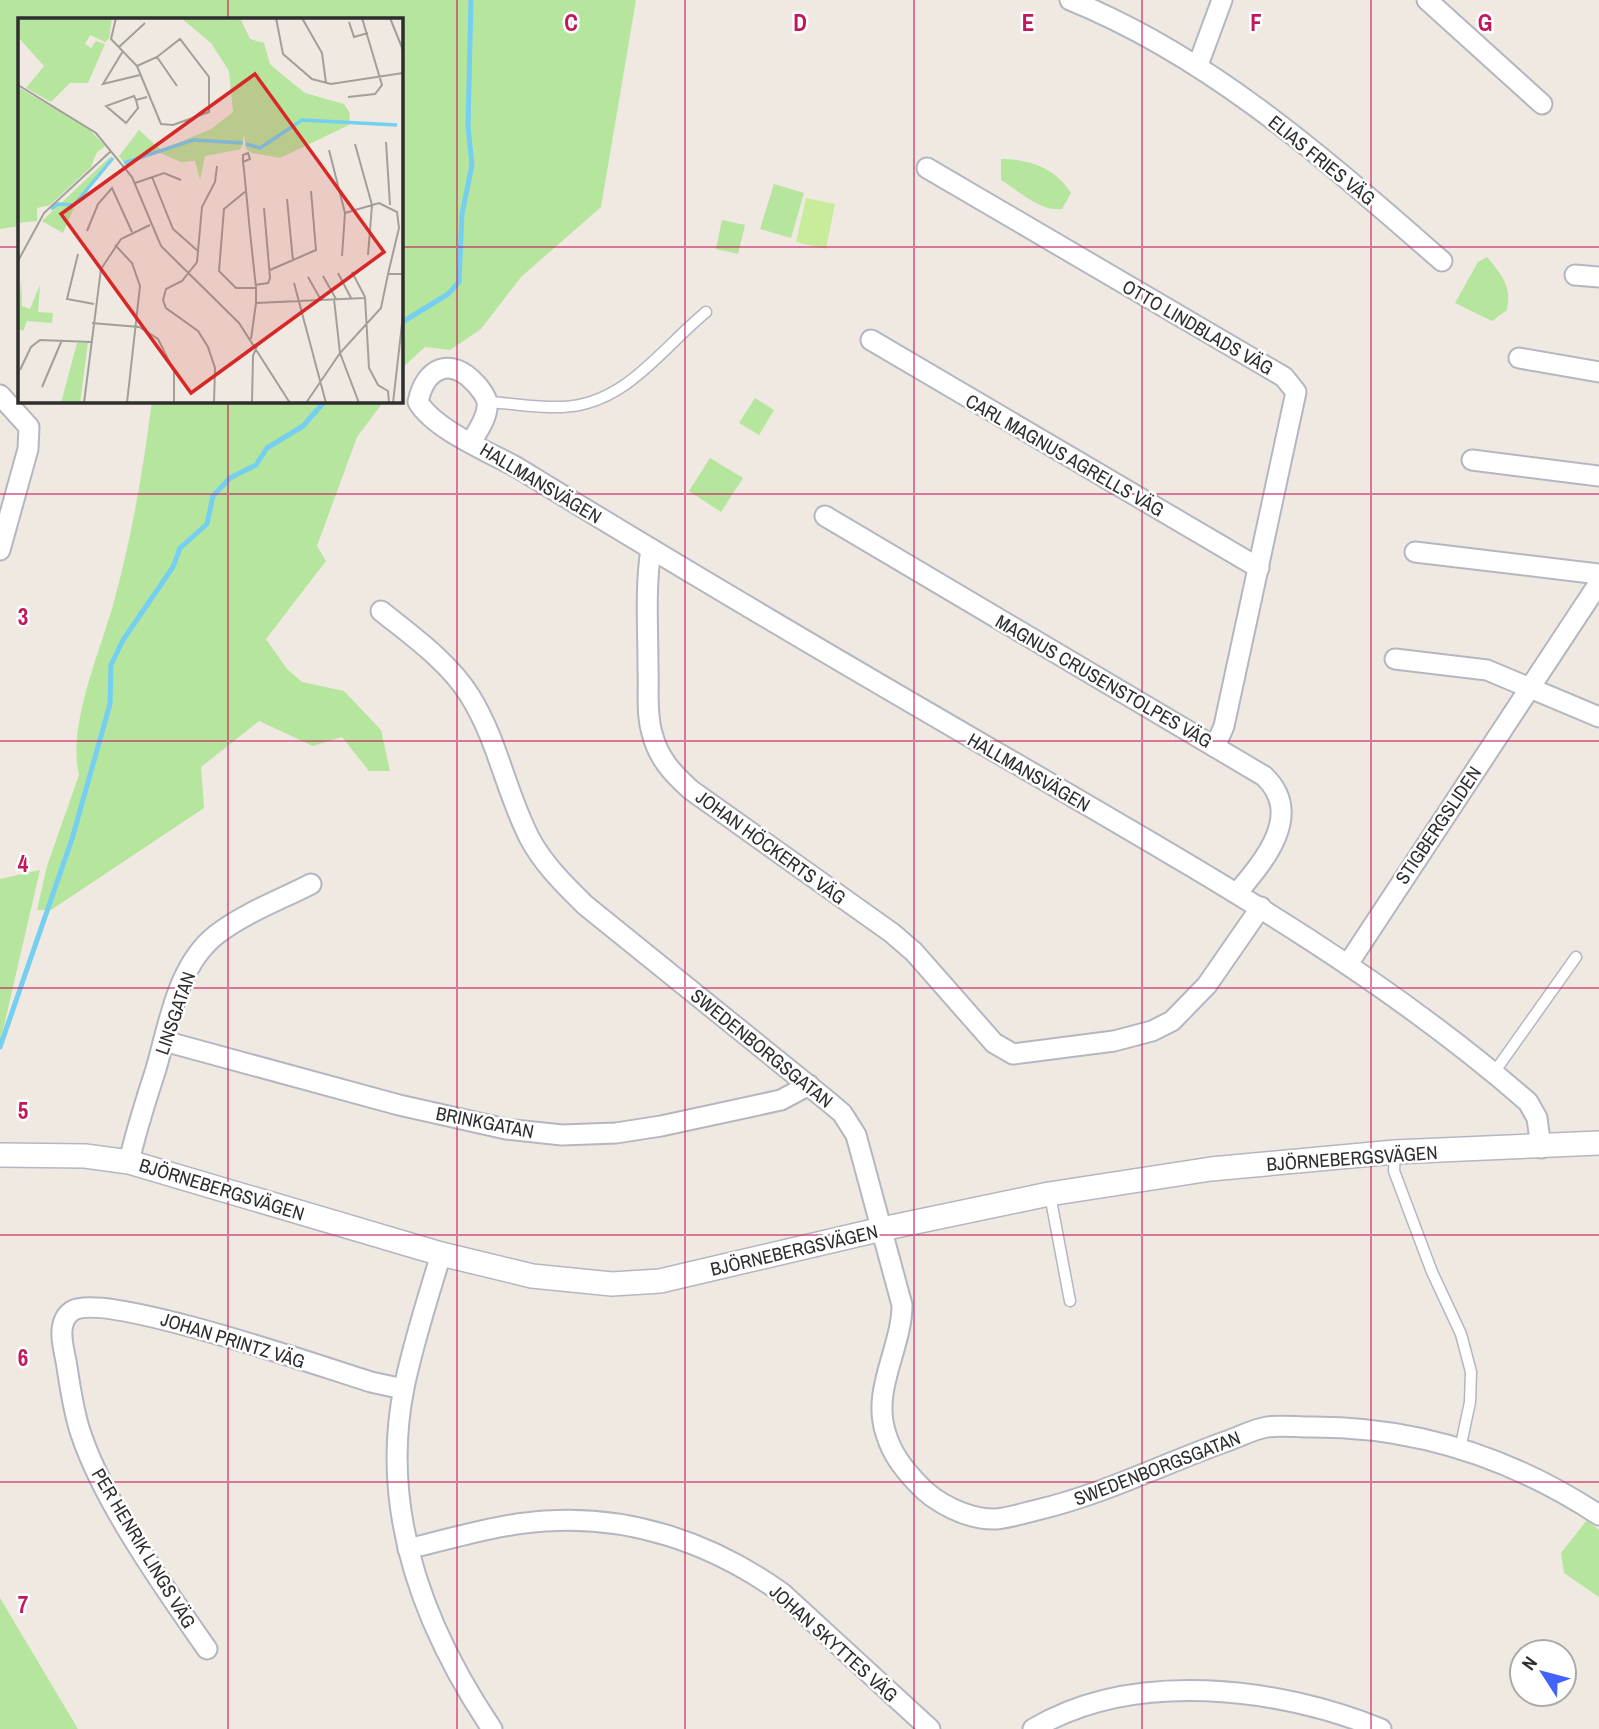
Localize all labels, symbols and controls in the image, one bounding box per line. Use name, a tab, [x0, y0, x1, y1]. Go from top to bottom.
text: C	[564, 7, 578, 38]
text: D	[793, 7, 807, 38]
text: E	[1022, 7, 1034, 38]
text: F	[1250, 7, 1262, 38]
text: G	[1478, 7, 1492, 38]
inset map	[18, 18, 402, 402]
street label: ELIAS FRIES VÄG	[1263, 109, 1381, 211]
street label: OTTO LINDBLADS VÄG	[1118, 273, 1278, 381]
street label: CARL MAGNUS AGRELLS VÄG	[961, 387, 1169, 523]
street label: HALLMANSVÄGEN	[475, 436, 607, 530]
text: 3	[18, 601, 28, 632]
street label: MAGNUS CRUSENSTOLPES VÄG	[991, 608, 1217, 754]
street label: HALLMANSVÄGEN	[963, 726, 1095, 818]
street label: STIGBERGSLIDEN	[1389, 761, 1487, 889]
street label: JOHAN HÖCKERTS VÄG	[691, 784, 851, 910]
text: 4	[18, 848, 29, 879]
street label: LINSGATAN	[149, 968, 201, 1058]
street label: SWEDENBORGSGATAN	[685, 982, 839, 1114]
text: 5	[18, 1095, 28, 1126]
street label: BRINKGATAN	[434, 1100, 536, 1144]
street label: BJÖRNEBERGSVÄGEN	[1266, 1139, 1438, 1177]
street label: BJÖRNEBERGSVÄGEN	[136, 1152, 308, 1226]
street label: BJÖRNEBERGSVÄGEN	[708, 1218, 880, 1282]
street label: JOHAN PRINTZ VÄG	[158, 1306, 308, 1374]
text: 6	[18, 1342, 28, 1373]
street label: SWEDENBORGSGATAN	[1070, 1424, 1244, 1512]
street label: PER HENRIK LINGS VÄG	[86, 1463, 202, 1633]
street label: JOHAN SKYTTES VÄG	[764, 1578, 904, 1708]
text: 7	[18, 1589, 28, 1620]
north arrow	[1508, 1638, 1578, 1708]
text: N	[1515, 1651, 1543, 1675]

